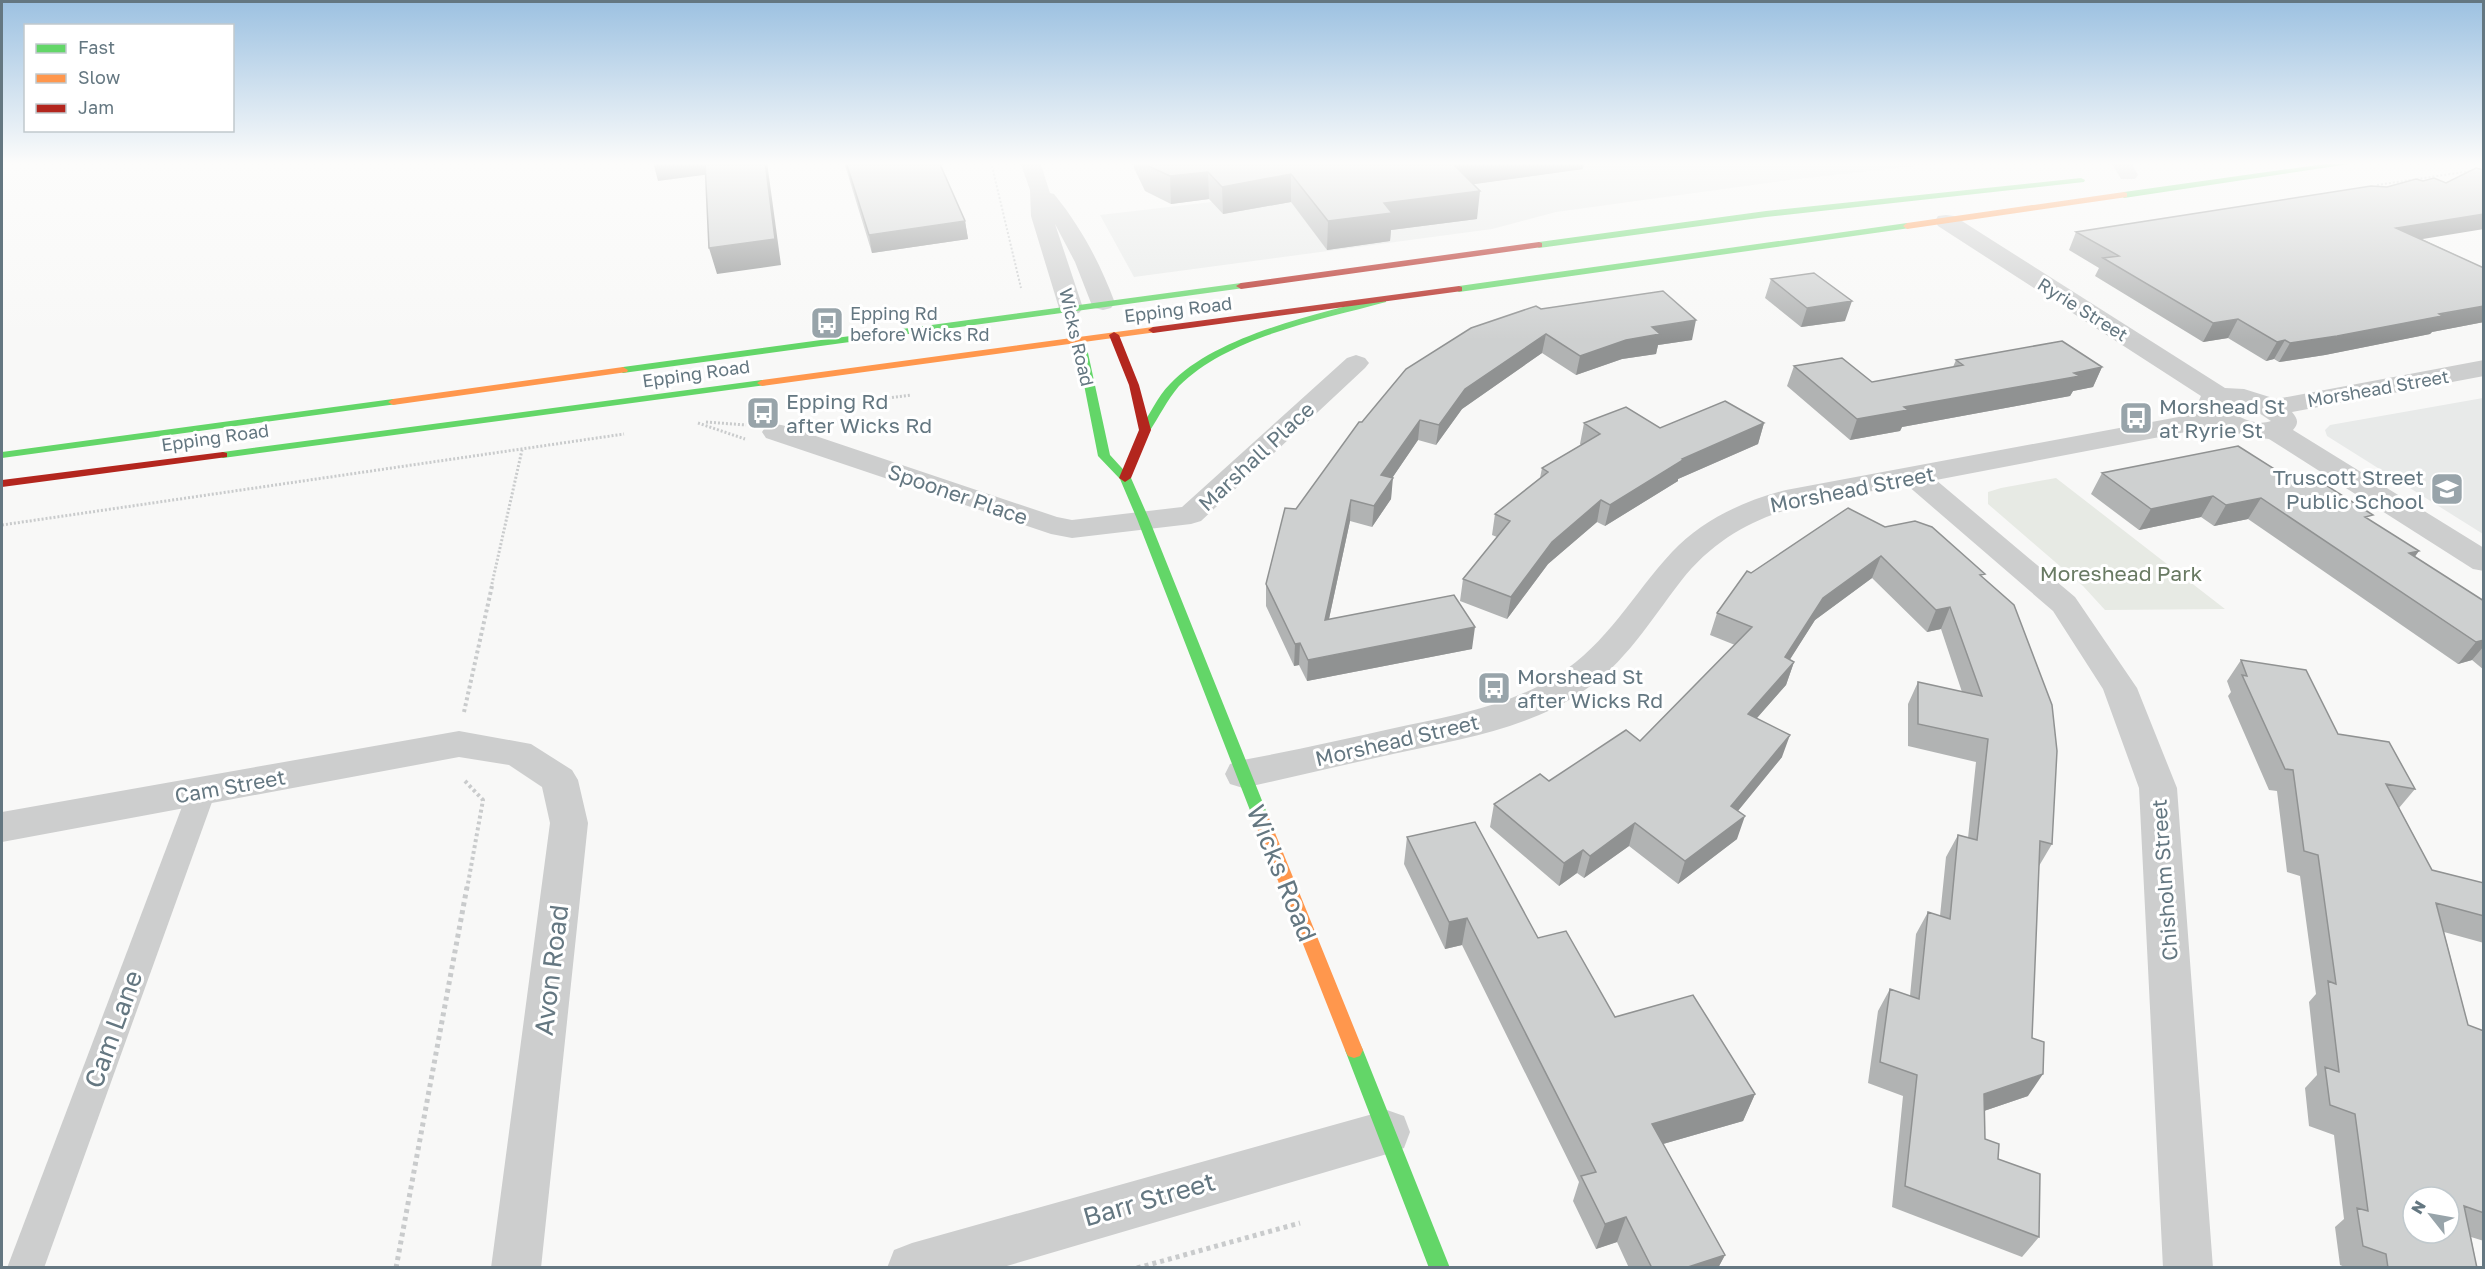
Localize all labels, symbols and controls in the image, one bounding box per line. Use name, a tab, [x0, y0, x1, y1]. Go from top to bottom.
legend	[24, 24, 234, 132]
text: Fast	[78, 36, 115, 58]
text: Slow	[78, 66, 121, 88]
text: Jam	[78, 96, 114, 118]
street label: Ryrie Street	[2034, 273, 2132, 345]
street label: Wicks Road	[1055, 286, 1099, 388]
street label: Epping Road	[1123, 291, 1233, 327]
place label: Epping Rd before Wicks Rd	[850, 302, 990, 345]
bus stop icon: Epping Rd before Wicks Rd	[809, 305, 845, 341]
street label: Epping Road	[641, 355, 751, 391]
street label: Morshead Street	[2305, 365, 2451, 411]
place label: Epping Rd after Wicks Rd	[786, 388, 932, 438]
place label: Morshead St at Ryrie St	[2159, 393, 2286, 443]
bus stop icon: Epping Rd after Wicks Rd	[745, 395, 781, 431]
street label: Marshall Place	[1193, 396, 1319, 516]
bus stop icon: Morshead St at Ryrie St	[2118, 400, 2154, 436]
street label: Epping Road	[160, 419, 270, 455]
street label: Spooner Place	[885, 458, 1031, 530]
street label: Morshead Street	[1767, 460, 1937, 518]
place label: Truscott Street Public School	[2273, 464, 2424, 514]
school or university icon: Truscott Street Public School	[2429, 471, 2465, 507]
park label: Moreshead Park	[2040, 560, 2202, 586]
place label: Morshead St after Wicks Rd	[1517, 663, 1663, 713]
bus stop icon: Morshead St after Wicks Rd	[1476, 670, 1512, 706]
street label: Morshead Street	[1313, 709, 1481, 771]
street label: Cam Street	[173, 763, 287, 809]
street label: Chisholm Street	[2145, 798, 2183, 962]
street label: Wicks Road	[1241, 800, 1323, 946]
street label: Avon Road	[528, 903, 574, 1037]
street label: Cam Lane	[77, 966, 149, 1092]
street label: Barr Street	[1079, 1165, 1219, 1233]
north arrow	[2401, 1185, 2461, 1245]
text: N	[2406, 1197, 2430, 1218]

